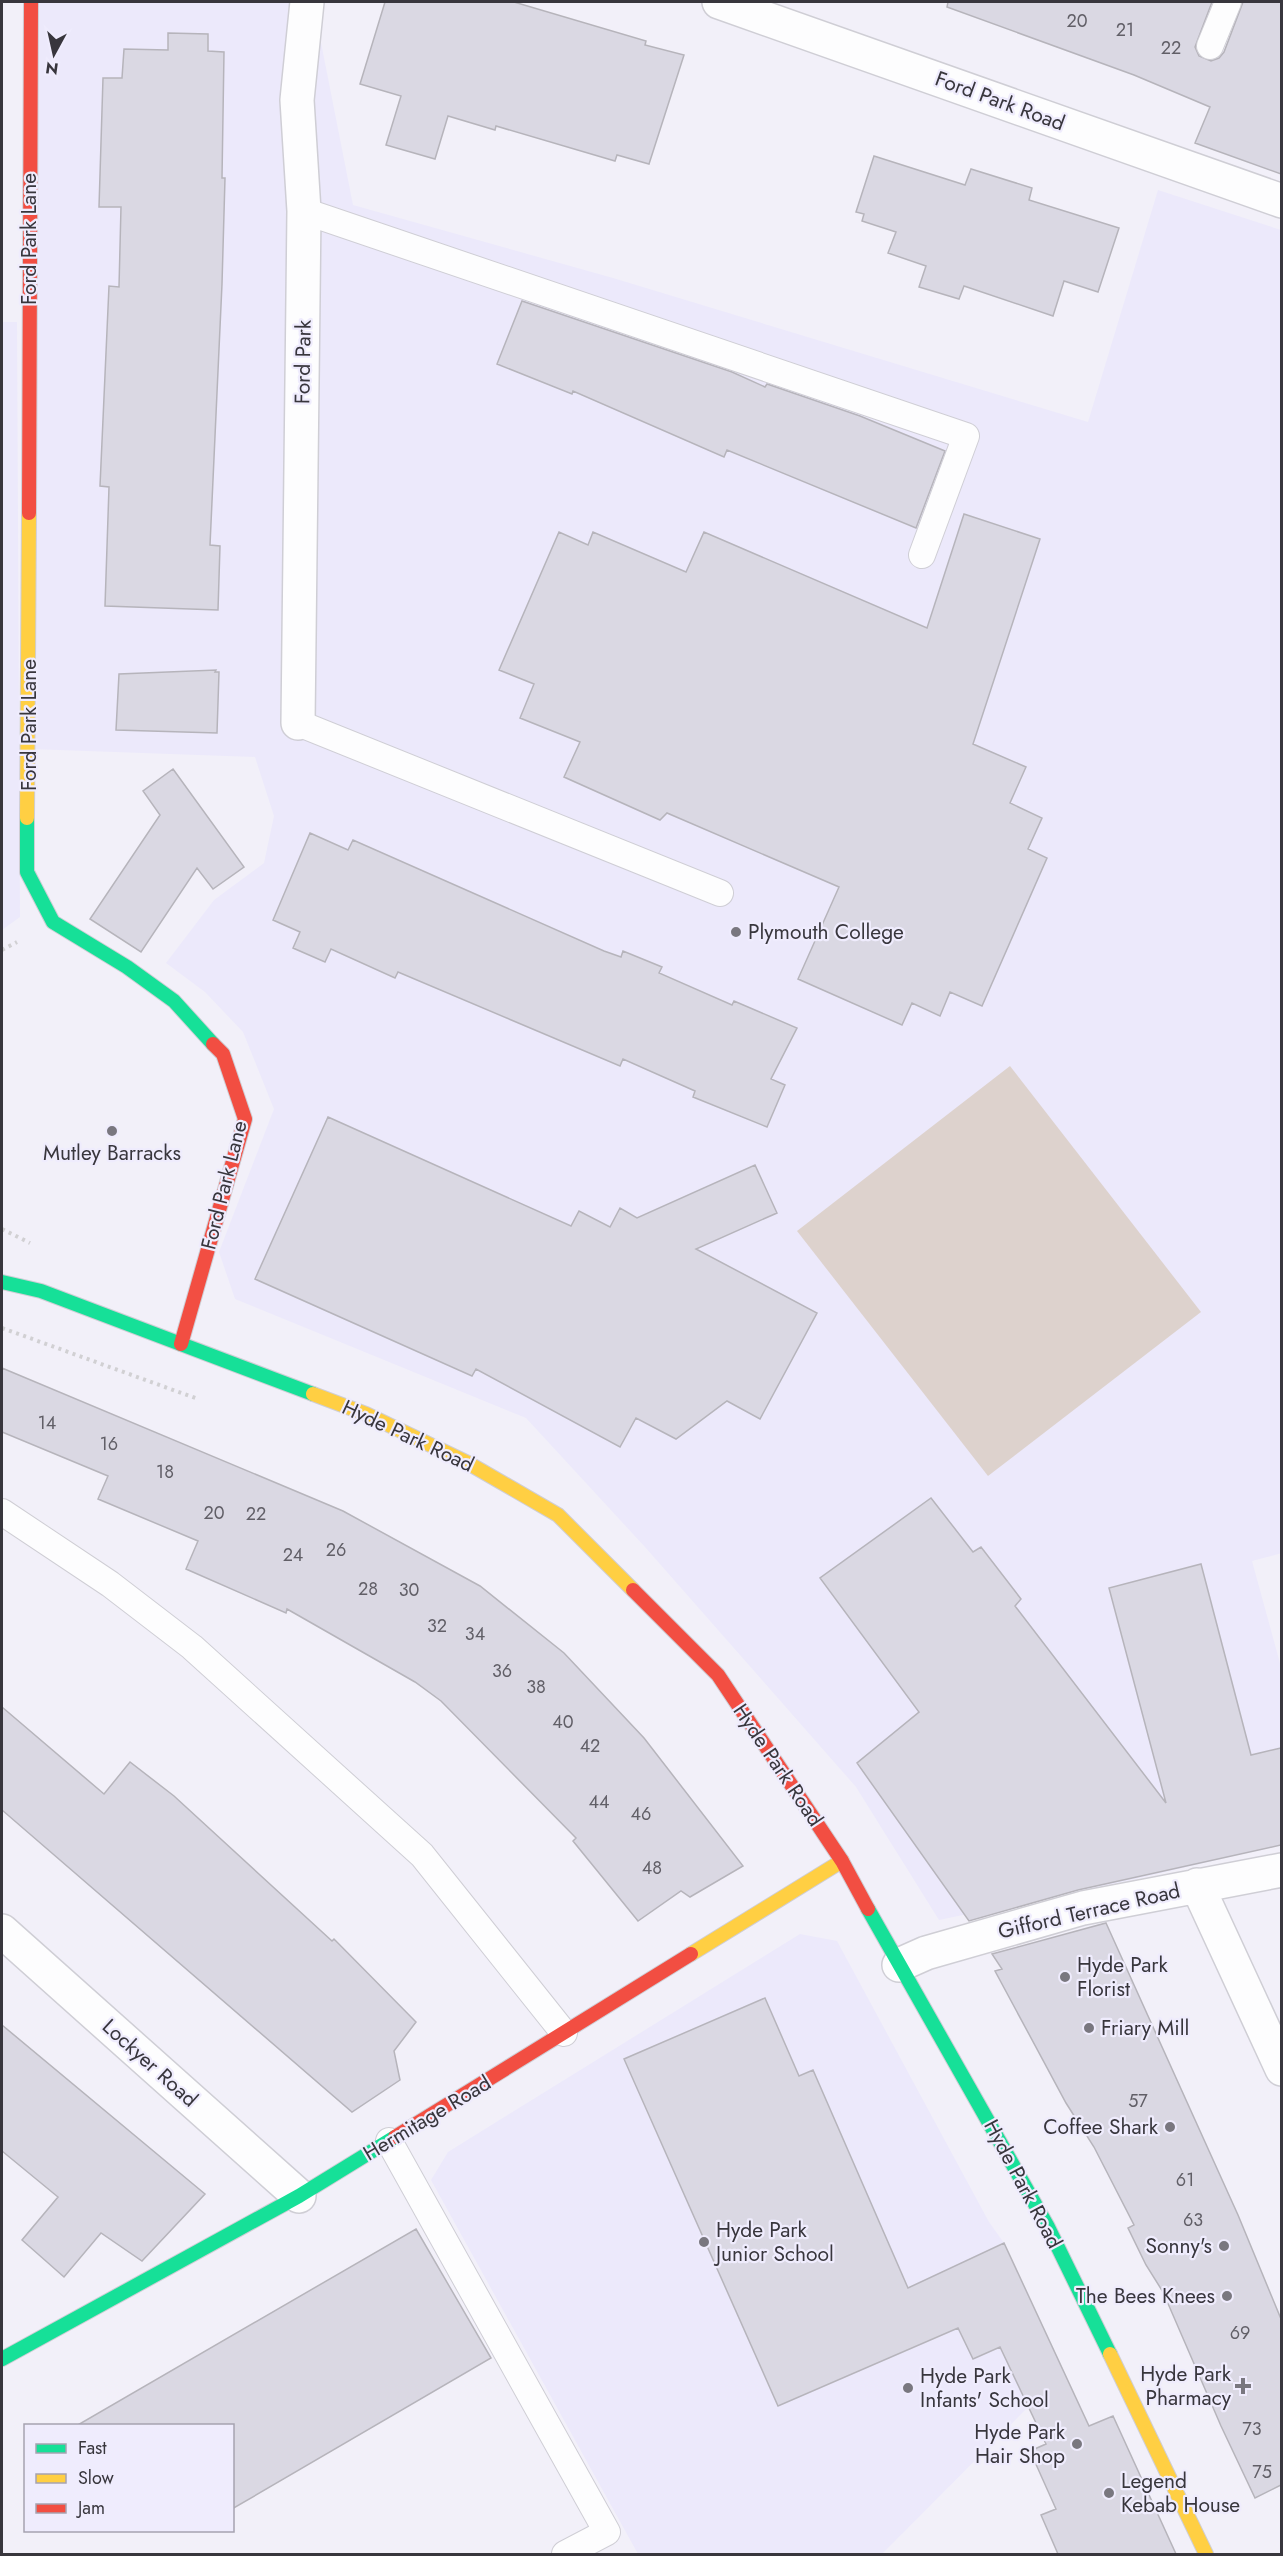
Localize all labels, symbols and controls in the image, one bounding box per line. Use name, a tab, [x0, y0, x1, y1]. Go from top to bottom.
house number: 20	[1066, 8, 1088, 34]
house number: 21	[1116, 17, 1134, 43]
north arrow	[24, 24, 84, 84]
house number: 22	[1161, 35, 1181, 61]
text: N	[44, 56, 60, 81]
street label: Ford Park Road	[931, 64, 1069, 138]
street label: Ford Park Lane	[14, 173, 44, 305]
street label: Ford Park	[287, 319, 319, 404]
street label: Ford Park Lane	[14, 659, 44, 791]
place label: Plymouth College	[748, 917, 904, 947]
marker: Plymouth College	[729, 925, 743, 939]
street label: Ford Park Lane	[193, 1117, 255, 1253]
marker: Mutley Barracks	[105, 1124, 119, 1138]
place label: Mutley Barracks	[43, 1138, 181, 1168]
street label: Hyde Park Road	[337, 1392, 479, 1480]
house number: 14	[38, 1410, 56, 1436]
house number: 16	[100, 1431, 118, 1457]
house number: 18	[156, 1459, 174, 1485]
house number: 20	[203, 1500, 225, 1526]
house number: 22	[246, 1501, 266, 1527]
house number: 26	[326, 1537, 346, 1563]
house number: 24	[283, 1542, 303, 1568]
house number: 28	[358, 1576, 378, 1602]
house number: 30	[399, 1577, 420, 1603]
house number: 32	[427, 1613, 447, 1639]
house number: 34	[465, 1621, 485, 1647]
house number: 36	[492, 1658, 512, 1684]
house number: 38	[526, 1674, 546, 1700]
street label: Hyde Park Road	[726, 1698, 830, 1832]
house number: 40	[552, 1709, 574, 1735]
house number: 42	[580, 1733, 600, 1759]
house number: 44	[589, 1789, 610, 1815]
house number: 46	[631, 1801, 651, 1827]
house number: 48	[642, 1855, 662, 1881]
street label: Gifford Terrace Road	[995, 1875, 1183, 1947]
place label: Hyde Park Florist	[1077, 1950, 1169, 2004]
marker: Hyde Park Florist	[1058, 1970, 1072, 1984]
street label: Lockyer Road	[96, 2012, 204, 2114]
place label: Friary Mill	[1101, 2013, 1189, 2043]
marker: Friary Mill	[1082, 2021, 1096, 2035]
street label: Hermitage Road	[357, 2068, 497, 2168]
house number: 57	[1128, 2088, 1148, 2114]
place label: Coffee Shark	[1043, 2112, 1159, 2142]
street label: Hyde Park Road	[976, 2114, 1070, 2254]
marker: Coffee Shark	[1163, 2120, 1177, 2134]
house number: 61	[1176, 2167, 1194, 2193]
house number: 63	[1183, 2207, 1203, 2233]
place label: Hyde Park Junior School	[713, 2215, 834, 2269]
place label: Sonny's	[1145, 2231, 1212, 2261]
marker: Hyde Park Junior School	[697, 2235, 711, 2249]
marker: Sonny's	[1217, 2239, 1231, 2253]
place label: The Bees Knees	[1076, 2281, 1215, 2311]
marker: The Bees Knees	[1220, 2289, 1234, 2303]
house number: 69	[1230, 2320, 1250, 2346]
place label: Hyde Park Pharmacy	[1140, 2359, 1232, 2413]
place label: Hyde Park Infants' School	[920, 2361, 1049, 2415]
marker: Hyde Park Pharmacy	[1236, 2379, 1250, 2393]
marker: Hyde Park Infants' School	[901, 2381, 915, 2395]
house number: 73	[1242, 2416, 1262, 2442]
place label: Hyde Park Hair Shop	[974, 2417, 1066, 2471]
legend	[24, 2424, 234, 2532]
text: Fast	[78, 2435, 107, 2461]
marker: Hyde Park Hair Shop	[1070, 2437, 1084, 2451]
house number: 75	[1252, 2459, 1272, 2485]
text: Slow	[78, 2465, 115, 2491]
place label: Legend Kebab House	[1121, 2466, 1240, 2520]
marker: Legend Kebab House	[1102, 2486, 1116, 2500]
text: Jam	[76, 2495, 105, 2521]

